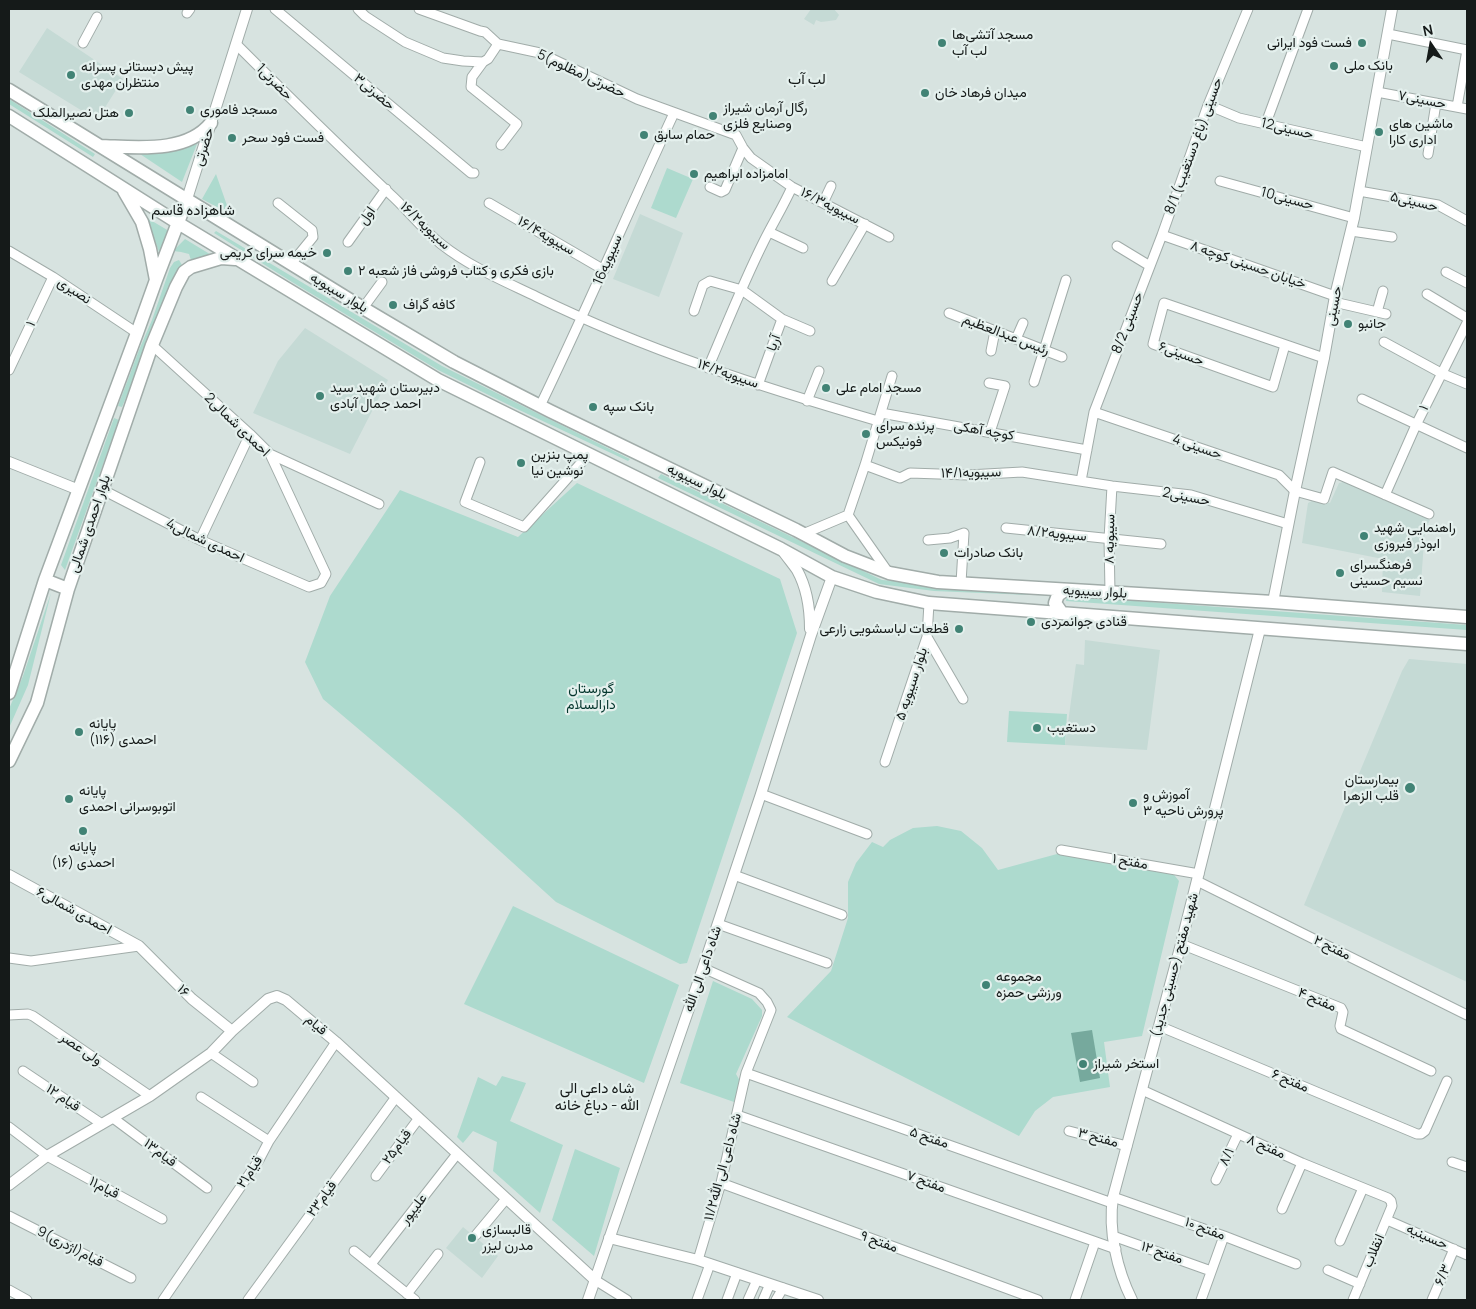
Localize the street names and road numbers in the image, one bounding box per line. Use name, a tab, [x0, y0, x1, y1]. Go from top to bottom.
street label: 5حضرتی(مظلوم)	[534, 46, 628, 102]
street label: 1حضرتی	[252, 60, 296, 104]
street label: حضرتی۳	[350, 70, 398, 114]
street label: 8/1 حسینی (باغ دستغیب)	[1161, 75, 1227, 217]
street label: حسینی۷	[1397, 87, 1447, 113]
street label: حسینی12	[1259, 115, 1315, 143]
street label: حضرتی	[190, 126, 218, 168]
street label: سیبویه۱۶/۳	[798, 184, 862, 228]
street label: حسینی10	[1259, 184, 1315, 214]
street label: حسینی۵	[1389, 188, 1439, 216]
street label: سیبویه۱۶/۲	[396, 199, 454, 253]
street label: اول	[355, 204, 379, 228]
street label: سیبویه۱۶/۴	[514, 213, 578, 259]
street label: سیبویه16	[590, 232, 626, 288]
street label: خیابان حسینی کوچه ۸	[1188, 237, 1308, 293]
street label: بلوار سیبویه	[307, 269, 371, 317]
street label: نصیری	[54, 274, 94, 308]
street label: حسینی	[1322, 285, 1346, 327]
street label: 8/2 حسینی	[1109, 290, 1147, 356]
street label: رئیس عبدالعظیم	[960, 311, 1052, 359]
street label: ۱	[23, 319, 39, 329]
street label: آریا	[763, 333, 785, 353]
street label: حسینی۶	[1156, 338, 1206, 370]
street label: سیبویه۱۴/۲	[695, 356, 761, 392]
street label: 2احمدی شمالی	[201, 390, 273, 460]
street label: ۱	[1416, 403, 1432, 413]
street label: کوچه آهکی	[952, 417, 1016, 445]
street label: حسینی 4	[1170, 431, 1224, 463]
street label: بلوار سیبویه	[664, 460, 730, 504]
street label: سیبویه۱۴/۱	[941, 464, 1001, 482]
street label: بلوار احمدی شمالی	[65, 473, 115, 575]
street label: حسینی2	[1161, 484, 1211, 510]
street label: سیبویه ۸	[1101, 514, 1119, 564]
street label: 4احمدی شمالی	[163, 515, 247, 567]
street label: سیبویه۸/۲	[1026, 523, 1088, 545]
street label: بلوار سیبویه	[1062, 582, 1128, 602]
street label: بلوار سیبویه ۵	[892, 645, 932, 723]
street label: مفتح ۱	[1111, 851, 1149, 873]
street label: احمدی شمالی۶	[33, 883, 115, 939]
street label: شهید مفتح (حسینی جدید)	[1148, 891, 1202, 1039]
street label: شاه داعی الی الله	[680, 924, 726, 1014]
street label: مفتح ۲	[1311, 932, 1353, 964]
street label: ۱۶	[173, 981, 193, 1001]
street label: مفتح ۴	[1295, 984, 1339, 1016]
street label: قیام	[302, 1011, 330, 1039]
street label: ولی عصر	[57, 1029, 105, 1069]
street label: مفتح ۶	[1269, 1066, 1311, 1096]
street label: قیام ۱۲	[43, 1081, 83, 1115]
street label: ۱۱/۲شاه داعی الی الله	[701, 1111, 745, 1223]
street label: مفتح ۵	[907, 1124, 951, 1152]
street label: مفتح ۳	[1076, 1125, 1120, 1151]
street label: قیام۲۵	[379, 1126, 415, 1168]
street label: مفتح ۸	[1244, 1131, 1288, 1163]
street label: قیام۱۳	[140, 1135, 180, 1171]
street label: ۸/۱	[1216, 1145, 1238, 1169]
street label: قیام۲۱	[233, 1153, 267, 1191]
street label: مفتح ۷	[904, 1167, 948, 1197]
street label: قیام۱۱	[86, 1173, 122, 1203]
street label: قیام۲۳	[303, 1178, 341, 1220]
street label: علیپور	[397, 1190, 431, 1228]
street label: مفتح ۱۰	[1182, 1214, 1228, 1244]
street label: حسینیه	[1404, 1221, 1450, 1253]
street label: قیام(اژدری)9	[34, 1223, 106, 1271]
street label: مفتح ۹	[858, 1228, 900, 1256]
street label: انقلاب	[1359, 1232, 1389, 1270]
street label: مفتح ۱۲	[1139, 1238, 1185, 1268]
street label: ۶/۳	[1431, 1262, 1455, 1288]

